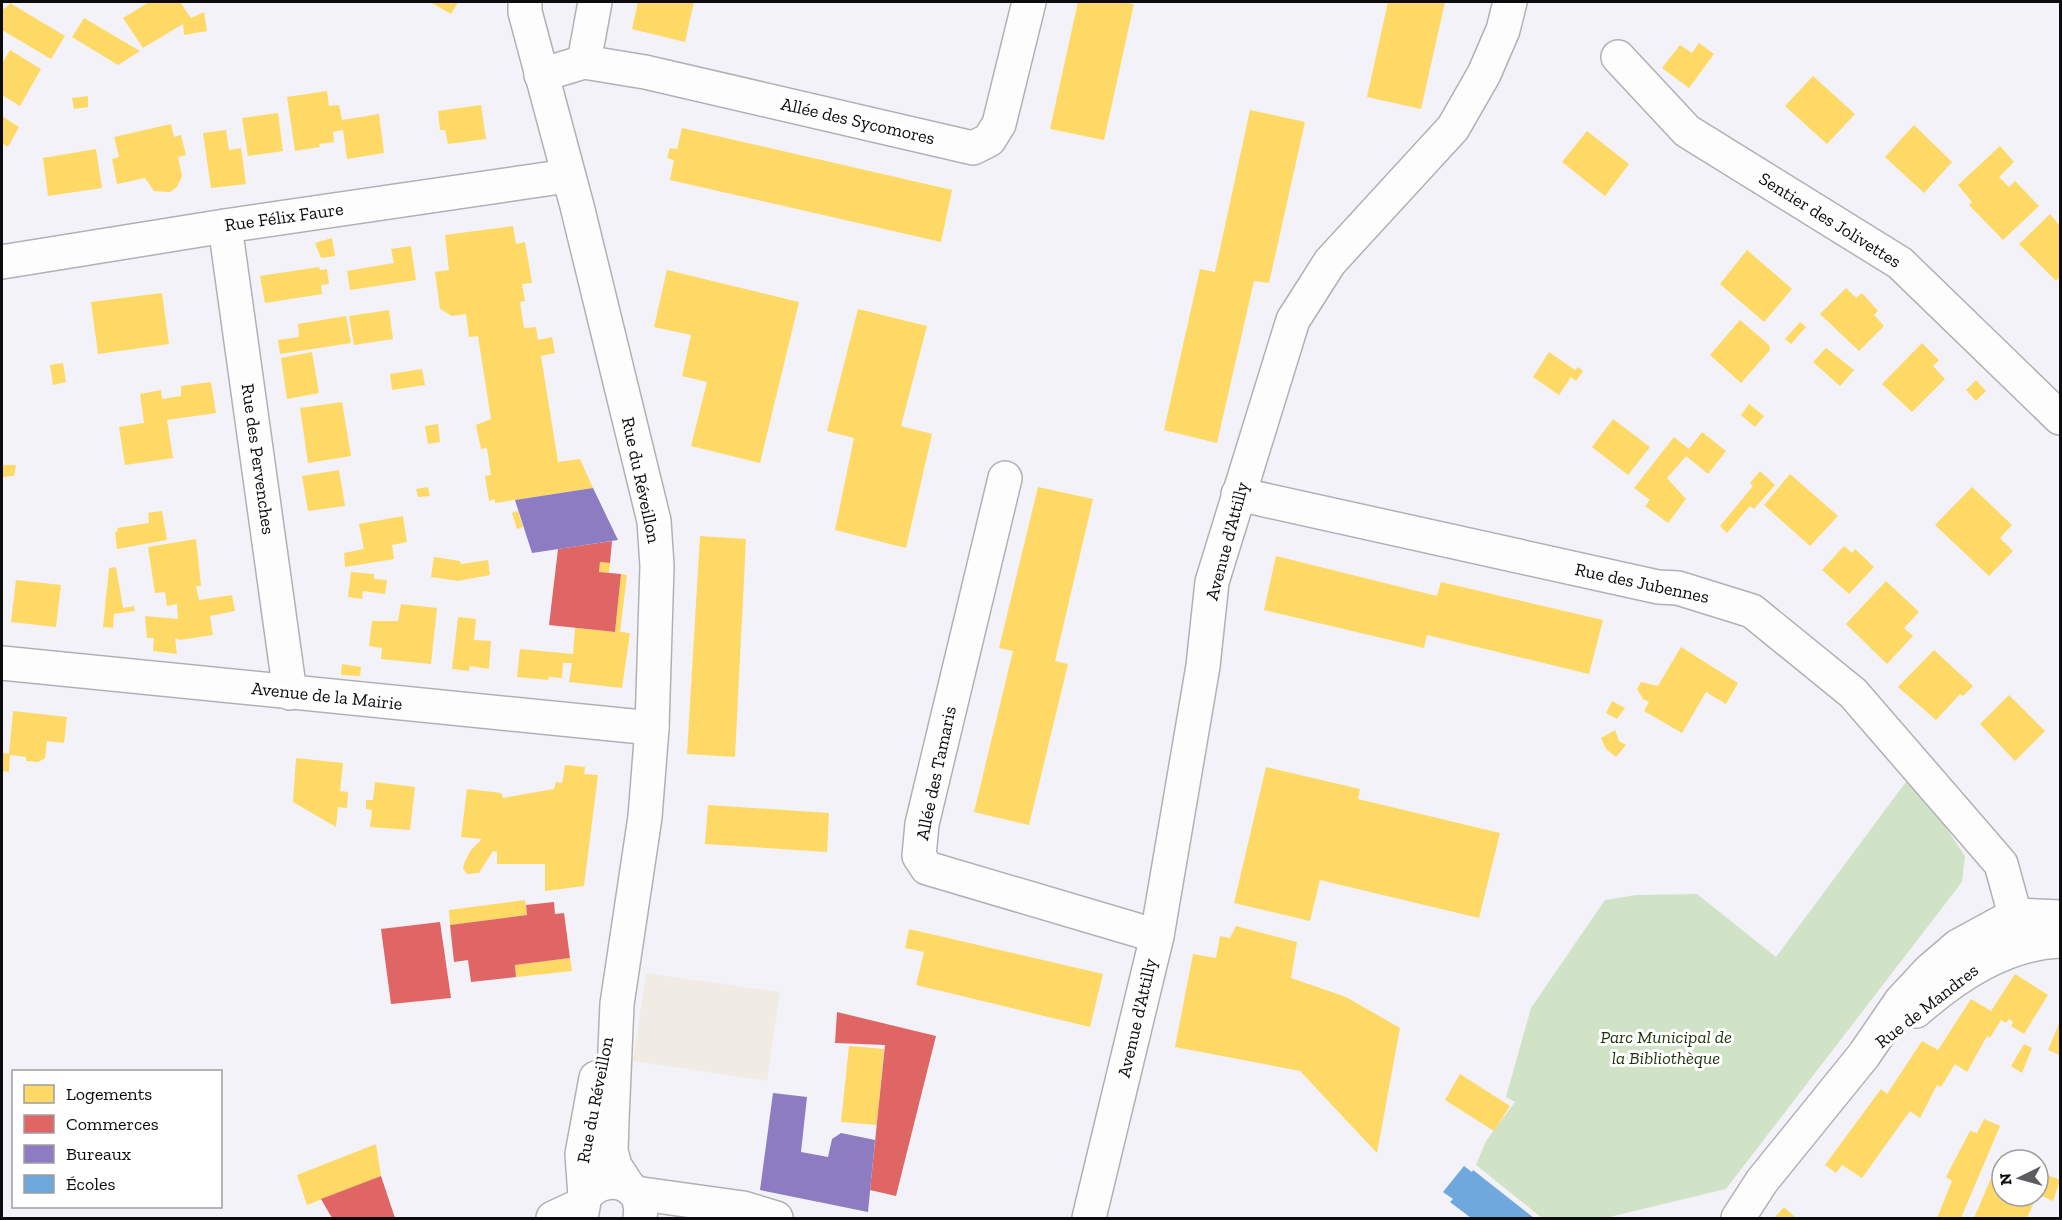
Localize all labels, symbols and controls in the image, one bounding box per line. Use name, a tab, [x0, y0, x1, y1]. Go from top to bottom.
street label: Allée des Sycomores	[779, 93, 937, 149]
street label: Sentier des Jolivettes	[1755, 167, 1905, 273]
street label: Rue Félix Faure	[223, 198, 345, 236]
street label: Rue des Pervenches	[237, 382, 280, 536]
street label: Rue du Réveillon	[617, 415, 665, 546]
street label: Avenue d'Attilly	[1201, 479, 1254, 603]
street label: Rue des Jubennes	[1573, 558, 1711, 608]
street label: Avenue de la Mairie	[250, 677, 404, 715]
street label: Allée des Tamaris	[911, 704, 961, 842]
street label: Avenue d'Attilly	[1113, 956, 1162, 1080]
street label: Rue de Mandres	[1871, 959, 1983, 1053]
park label: Parc Municipal de la Bibliothèque	[1600, 1026, 1732, 1069]
street label: Rue du Réveillon	[572, 1034, 618, 1165]
legend	[12, 1070, 222, 1208]
text: Logements	[66, 1083, 152, 1105]
text: Commerces	[66, 1113, 159, 1135]
text: Bureaux	[66, 1143, 131, 1165]
north arrow	[1990, 1148, 2050, 1208]
text: N	[1996, 1172, 2016, 1186]
text: Écoles	[66, 1173, 115, 1195]

